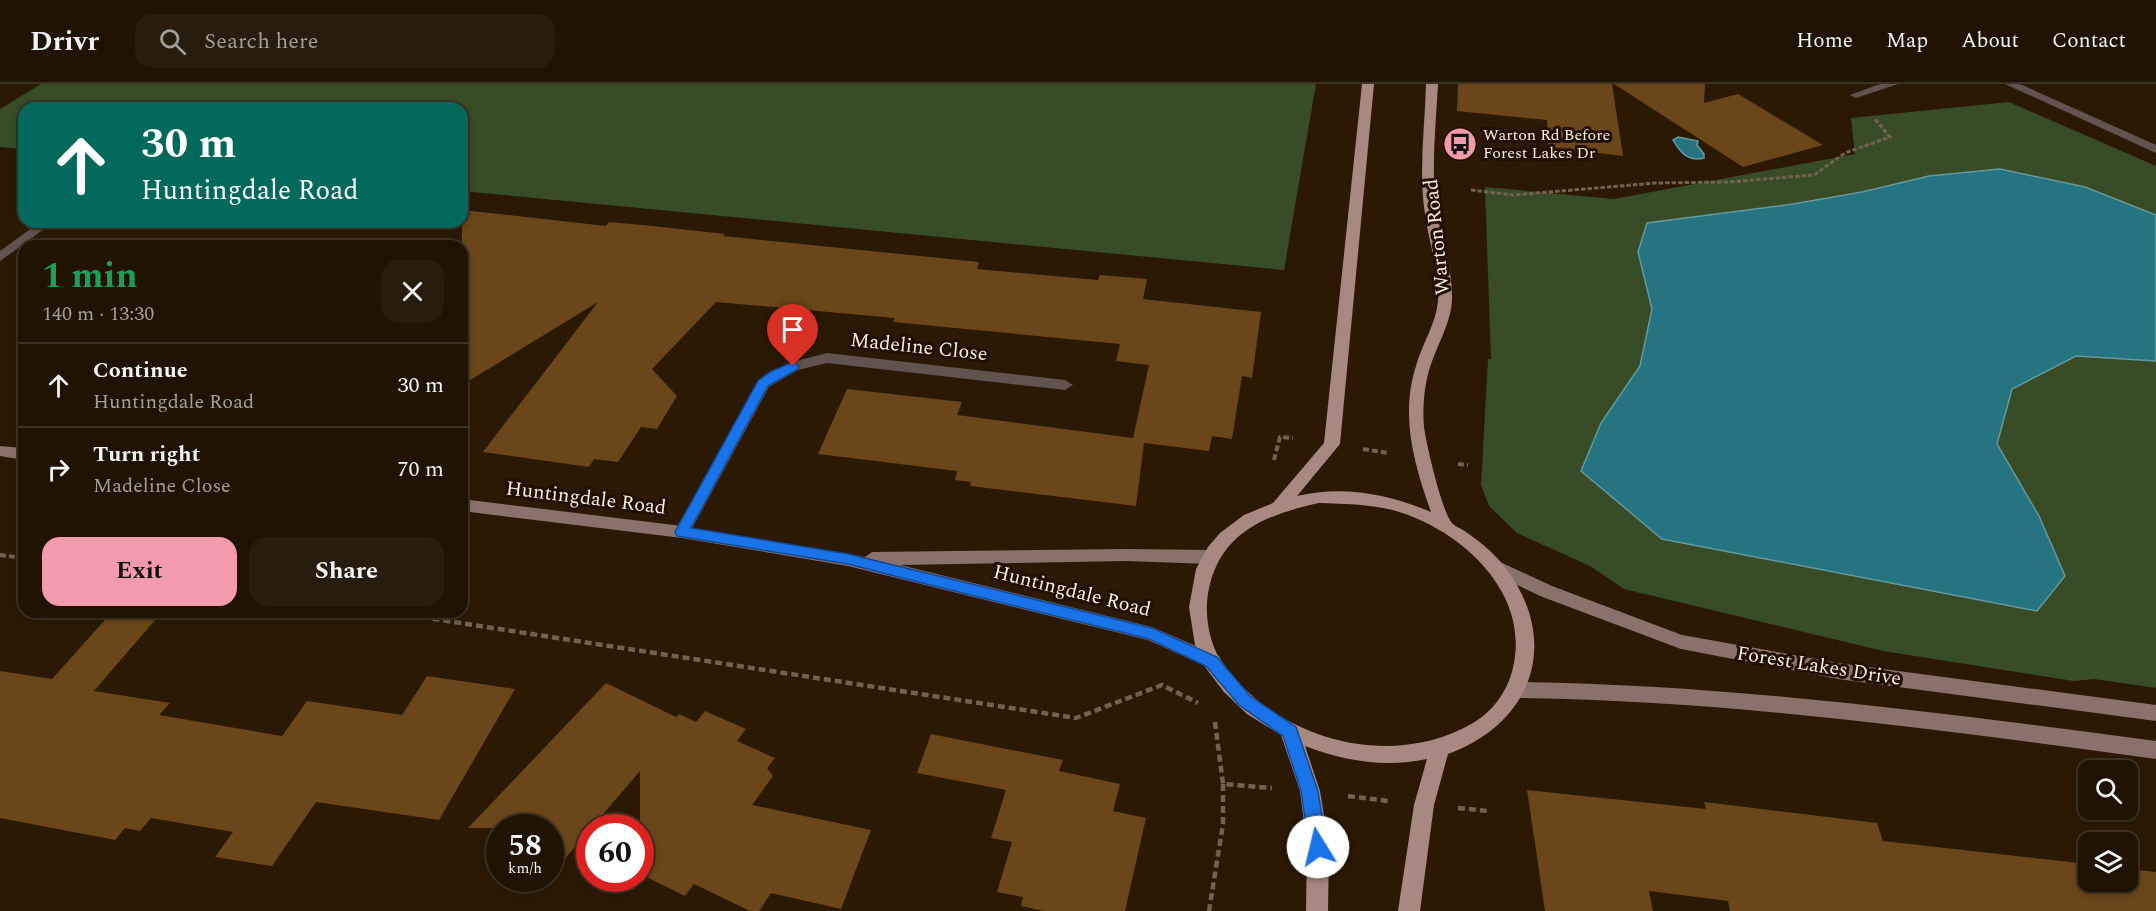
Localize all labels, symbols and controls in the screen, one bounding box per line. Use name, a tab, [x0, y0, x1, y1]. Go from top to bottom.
search box	[135, 14, 555, 68]
text: Drivr	[30, 20, 99, 63]
icon: search	[156, 25, 189, 58]
text: Search here	[204, 25, 318, 58]
text: Home	[1796, 25, 1853, 57]
text: Map	[1886, 25, 1928, 57]
text: About	[1961, 25, 2019, 57]
text: Contact	[2052, 25, 2126, 57]
text: 30 m	[141, 113, 236, 176]
place label: Warton Rd Before Forest Lakes Dr	[1483, 123, 1610, 165]
icon: ahead	[42, 126, 120, 204]
bus stop icon: Warton Rd Before Forest Lakes Dr	[1442, 126, 1478, 162]
text: Huntingdale Road	[141, 170, 359, 212]
street label: Warton Road	[1416, 177, 1458, 297]
text: 1 min	[42, 249, 138, 304]
button: close	[381, 260, 444, 323]
text: 140 m · 13:30	[42, 299, 154, 329]
pin	[767, 304, 818, 366]
icon: arrive	[776, 313, 809, 346]
street label: Madeline Close	[849, 325, 989, 369]
text: Continue	[93, 354, 188, 387]
icon: ahead	[42, 369, 75, 402]
text: 30 m	[398, 369, 444, 402]
text: Huntingdale Road	[93, 387, 254, 417]
text: Turn right	[93, 438, 200, 471]
icon: right	[42, 453, 75, 486]
text: 70 m	[398, 453, 444, 486]
text: Madeline Close	[93, 471, 231, 501]
street label: Huntingdale Road	[504, 473, 668, 523]
button: Exit	[42, 537, 237, 606]
button: Share	[249, 537, 444, 606]
street label: Huntingdale Road	[990, 557, 1154, 625]
street label: Forest Lakes Drive	[1735, 638, 1903, 694]
map controls	[2078, 760, 2138, 892]
button: search	[2078, 760, 2138, 820]
speed limit sign: 60	[576, 814, 654, 892]
position arrow	[1286, 815, 1350, 879]
text: 58	[508, 823, 542, 869]
button: layers	[2078, 832, 2138, 892]
text: km/h	[508, 857, 542, 880]

